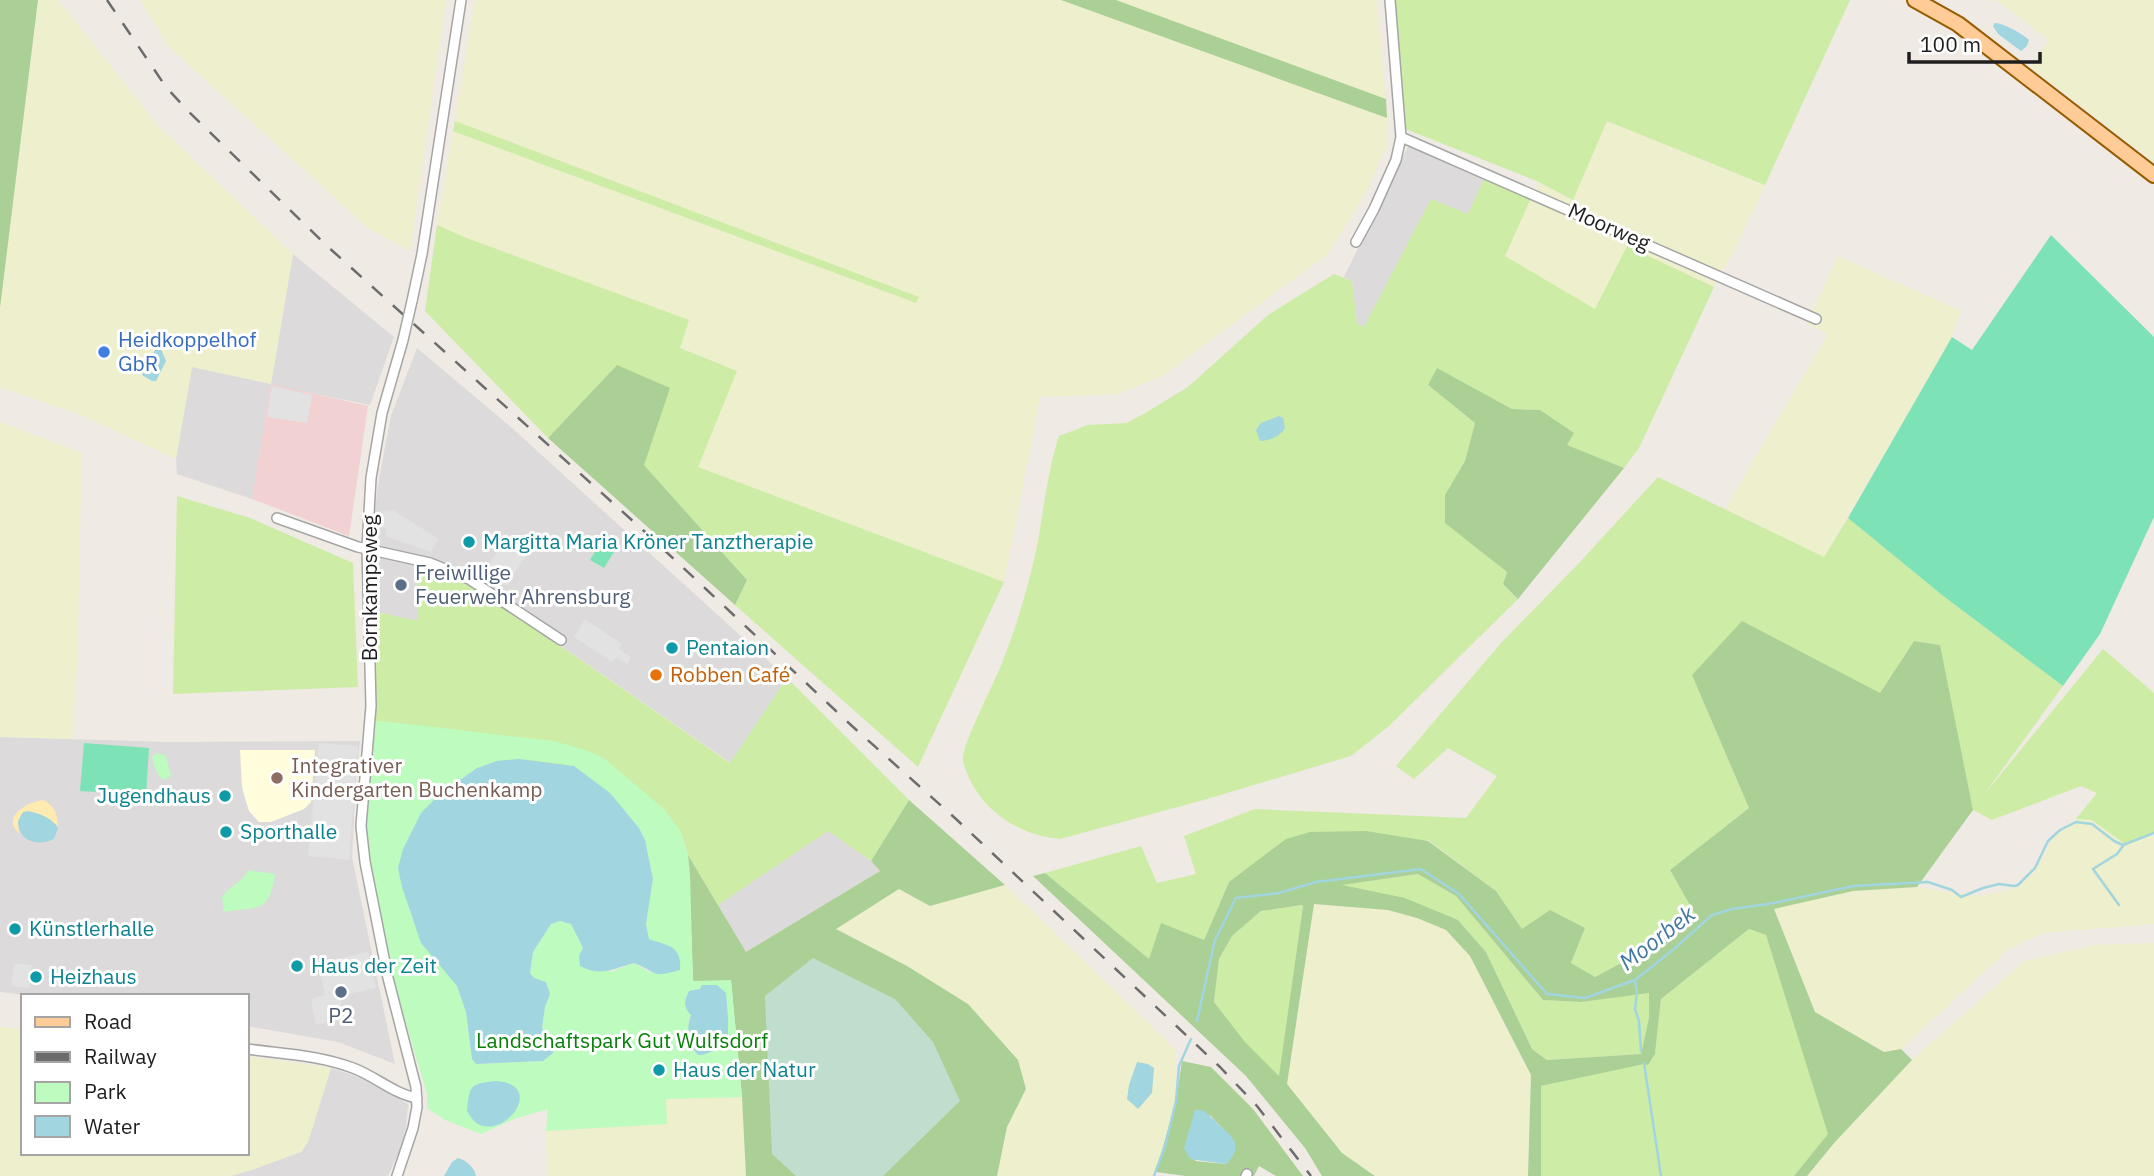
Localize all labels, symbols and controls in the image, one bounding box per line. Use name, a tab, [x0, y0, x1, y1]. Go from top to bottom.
scale bar	[1909, 21, 2040, 65]
text: 100 m	[1920, 30, 1981, 58]
street label: Moorweg	[1564, 196, 1655, 257]
place label: Heidkoppelhof GbR	[118, 325, 256, 377]
marker: Heidkoppelhof GbR	[96, 344, 112, 360]
street label: Bornkampsweg	[355, 515, 383, 661]
place label: Margitta Maria Kröner Tanztherapie	[483, 527, 814, 555]
marker: Margitta Maria Kröner Tanztherapie	[461, 534, 477, 550]
place label: Freiwillige Feuerwehr Ahrensburg	[415, 558, 630, 610]
marker: Freiwillige Feuerwehr Ahrensburg	[393, 577, 409, 593]
place label: Pentaion	[686, 633, 769, 661]
marker: Pentaion	[664, 640, 680, 656]
place label: Robben Café	[670, 660, 790, 688]
marker: Robben Café	[648, 667, 664, 683]
place label: Integrativer Kindergarten Buchenkamp	[291, 751, 542, 803]
marker: Integrativer Kindergarten Buchenkamp	[269, 770, 285, 786]
place label: Jugendhaus	[96, 781, 211, 809]
marker: Jugendhaus	[217, 788, 233, 804]
place label: Sporthalle	[240, 817, 337, 845]
marker: Sporthalle	[218, 824, 234, 840]
water label: Moorbek	[1612, 897, 1701, 976]
place label: Künstlerhalle	[29, 914, 154, 942]
marker: Künstlerhalle	[7, 921, 23, 937]
place label: Haus der Zeit	[311, 951, 437, 979]
marker: Haus der Zeit	[289, 958, 305, 974]
place label: Heizhaus	[50, 962, 137, 990]
marker: Heizhaus	[28, 969, 44, 985]
marker: P2	[333, 984, 349, 1000]
legend	[21, 994, 248, 1155]
place label: P2	[328, 1001, 354, 1029]
text: Road	[84, 1007, 132, 1035]
park label: Landschaftspark Gut Wulfsdorf	[476, 1026, 768, 1054]
text: Railway	[84, 1042, 157, 1070]
place label: Haus der Natur	[673, 1055, 816, 1083]
marker: Haus der Natur	[651, 1062, 667, 1078]
text: Park	[84, 1077, 127, 1105]
text: Water	[84, 1112, 141, 1140]

